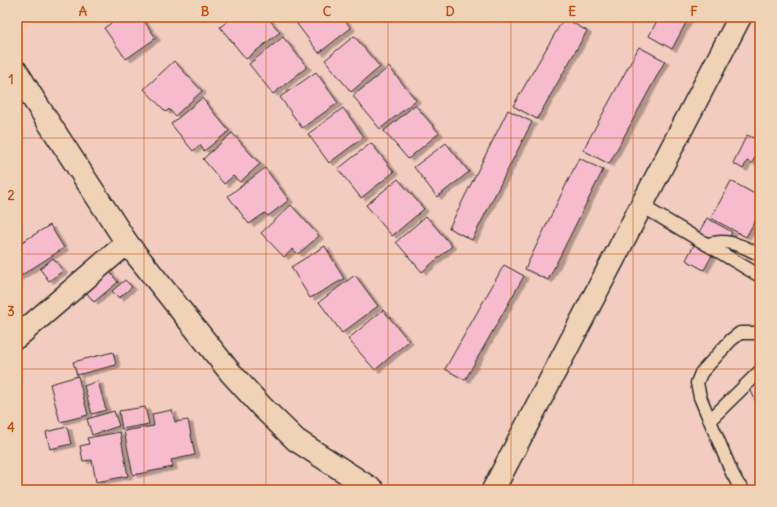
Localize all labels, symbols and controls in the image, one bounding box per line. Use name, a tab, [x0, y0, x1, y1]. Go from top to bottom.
text: A	[79, 3, 88, 20]
text: B	[201, 3, 210, 20]
text: C	[323, 3, 332, 20]
text: D	[445, 3, 455, 20]
text: E	[568, 3, 576, 20]
text: F	[690, 3, 698, 20]
text: 1	[8, 71, 14, 88]
text: 2	[7, 187, 15, 204]
text: 3	[7, 303, 15, 320]
text: 4	[7, 419, 15, 436]

